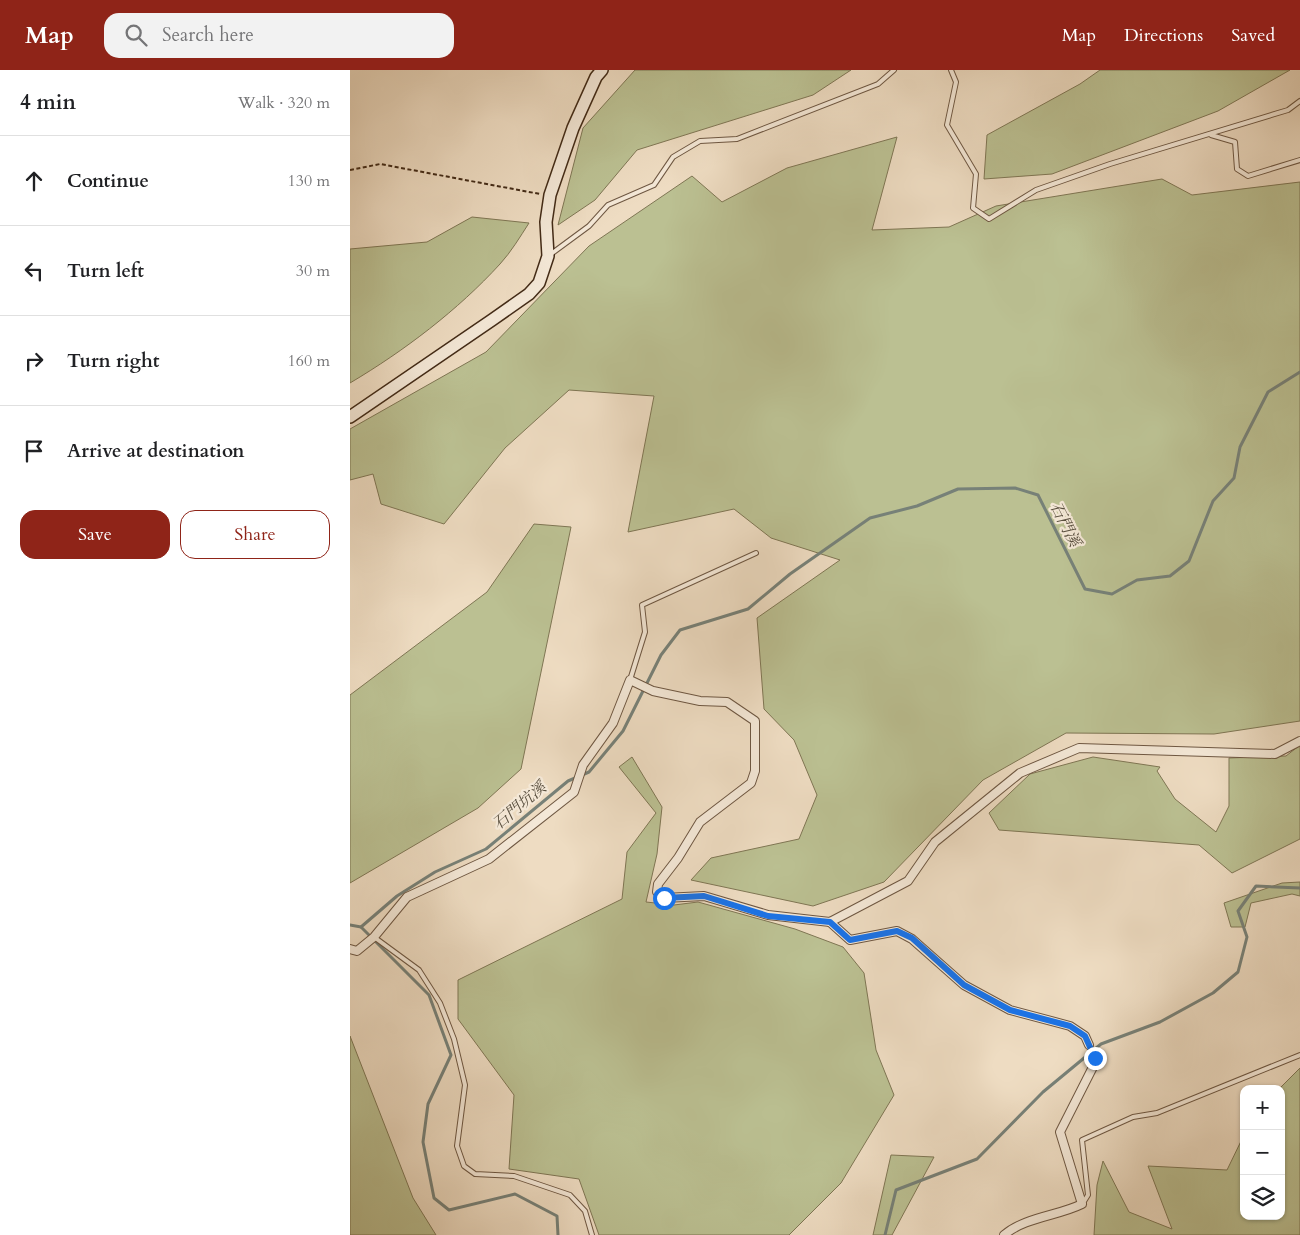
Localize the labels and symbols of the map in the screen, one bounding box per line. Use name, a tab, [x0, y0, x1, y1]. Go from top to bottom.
water label: 石門溪	[1044, 498, 1087, 553]
water label: 石門坑溪	[488, 775, 553, 835]
route start	[653, 887, 676, 910]
route end	[1084, 1047, 1107, 1070]

